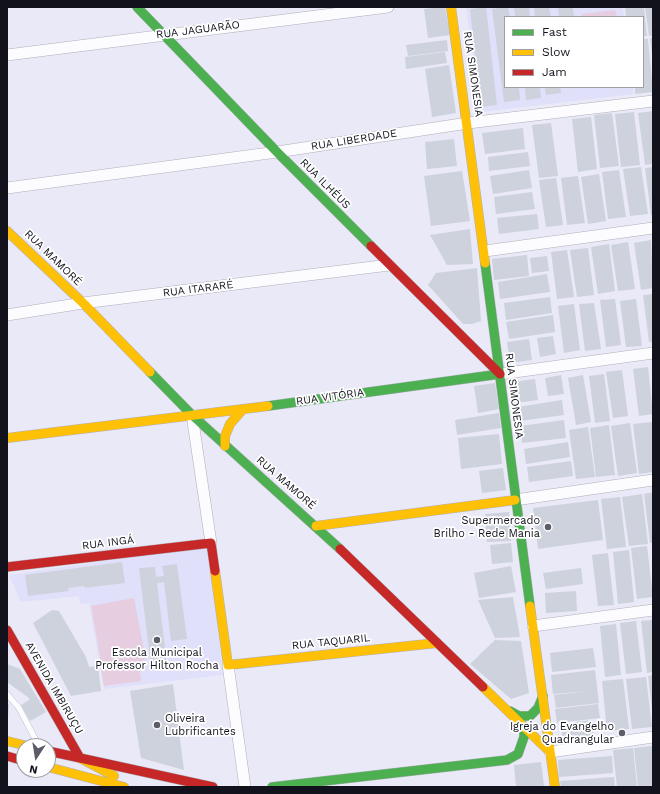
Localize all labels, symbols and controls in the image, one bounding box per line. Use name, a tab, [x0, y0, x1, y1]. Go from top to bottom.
legend	[504, 16, 644, 88]
street label: RUA JAGUARÃO	[155, 18, 241, 42]
text: Fast	[542, 25, 567, 39]
street label: RUA SIMONESIA	[460, 30, 486, 118]
text: Slow	[542, 45, 570, 59]
text: Jam	[542, 65, 567, 79]
street label: RUA LIBERDADE	[310, 127, 398, 153]
street label: RUA ILHÉUS	[297, 156, 353, 212]
street label: RUA MAMORÉ	[22, 227, 84, 289]
street label: RUA ITARARÉ	[162, 278, 234, 300]
street label: RUA SIMONESIA	[502, 352, 526, 440]
street label: RUA VITÓRIA	[295, 386, 365, 408]
street label: RUA MAMORÉ	[254, 454, 318, 512]
place label: Supermercado Brilho - Rede Mania	[434, 514, 540, 540]
marker: Supermercado Brilho - Rede Mania	[543, 522, 553, 532]
street label: RUA INGÁ	[81, 533, 135, 553]
street label: RUA TAQUARIL	[291, 631, 371, 653]
marker: Escola Municipal Professor Hilton Rocha	[152, 635, 162, 645]
street label: AVENIDA IMBIRUÇU	[22, 640, 86, 736]
place label: Escola Municipal Professor Hilton Rocha	[95, 646, 219, 672]
place label: Oliveira Lubrificantes	[165, 712, 236, 738]
marker: Oliveira Lubrificantes	[152, 720, 162, 730]
place label: Igreja do Evangelho Quadrangular	[510, 720, 614, 746]
marker: Igreja do Evangelho Quadrangular	[617, 728, 627, 738]
north arrow	[16, 738, 56, 778]
text: N	[28, 762, 39, 776]

